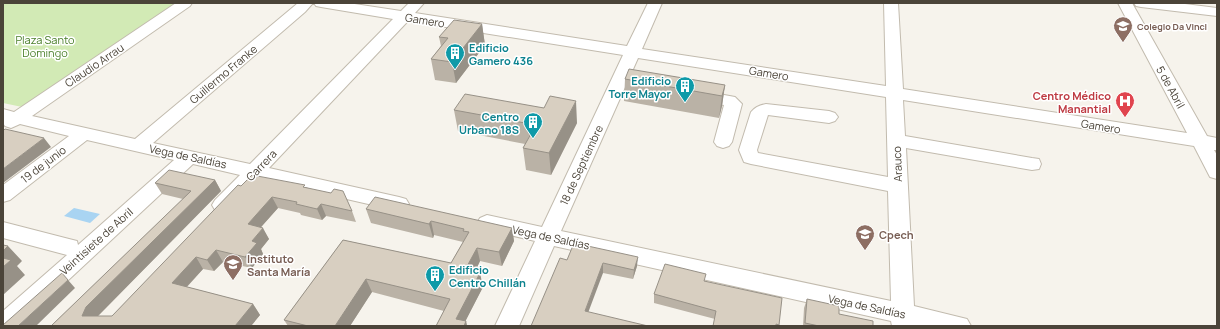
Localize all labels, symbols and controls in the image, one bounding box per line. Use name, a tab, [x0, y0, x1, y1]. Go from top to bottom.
street label: Gamero	[404, 9, 446, 31]
school or university icon: Colegio Da Vinci	[1112, 15, 1134, 43]
place label: Colegio Da Vinci	[1137, 20, 1207, 33]
park label: Plaza Santo Domingo	[15, 32, 75, 60]
street label: Claudio Arrau	[62, 40, 126, 90]
place label: Edificio Gamero 436	[469, 40, 533, 68]
street label: Guillermo Franke	[186, 41, 260, 107]
building icon: Edificio Gamero 436	[444, 42, 466, 70]
street label: Gamero	[748, 62, 790, 84]
street label: 5 de Abril	[1153, 63, 1189, 111]
place label: Edificio Torre Mayor	[608, 73, 672, 101]
building icon: Edificio Torre Mayor	[674, 75, 696, 103]
place label: Centro Médico Manantial	[1033, 88, 1111, 116]
hospital icon: Centro Médico Manantial	[1114, 90, 1136, 118]
place label: Centro Urbano 18S	[459, 109, 519, 137]
building icon: Centro Urbano 18S	[522, 111, 544, 139]
street label: Gamero	[1080, 115, 1122, 137]
street label: 18 de Septiembre	[556, 122, 606, 208]
street label: Vega de Saldías	[148, 140, 228, 172]
street label: 19 de junio	[17, 142, 69, 186]
street label: Arauco	[889, 145, 905, 182]
street label: Carrera	[242, 146, 280, 184]
street label: Veintisiete de Abril	[56, 204, 136, 278]
street label: Vega de Saldías	[511, 221, 591, 253]
school or university icon: Cpech	[854, 223, 876, 251]
place label: Cpech	[879, 227, 914, 242]
place label: Instituto Santa María	[247, 251, 310, 279]
school or university icon: Instituto Santa María	[222, 253, 244, 281]
place label: Edificio Centro Chillán	[449, 262, 526, 290]
building icon: Edificio Centro Chillán	[424, 264, 446, 292]
street label: Vega de Saldías	[827, 290, 907, 322]

